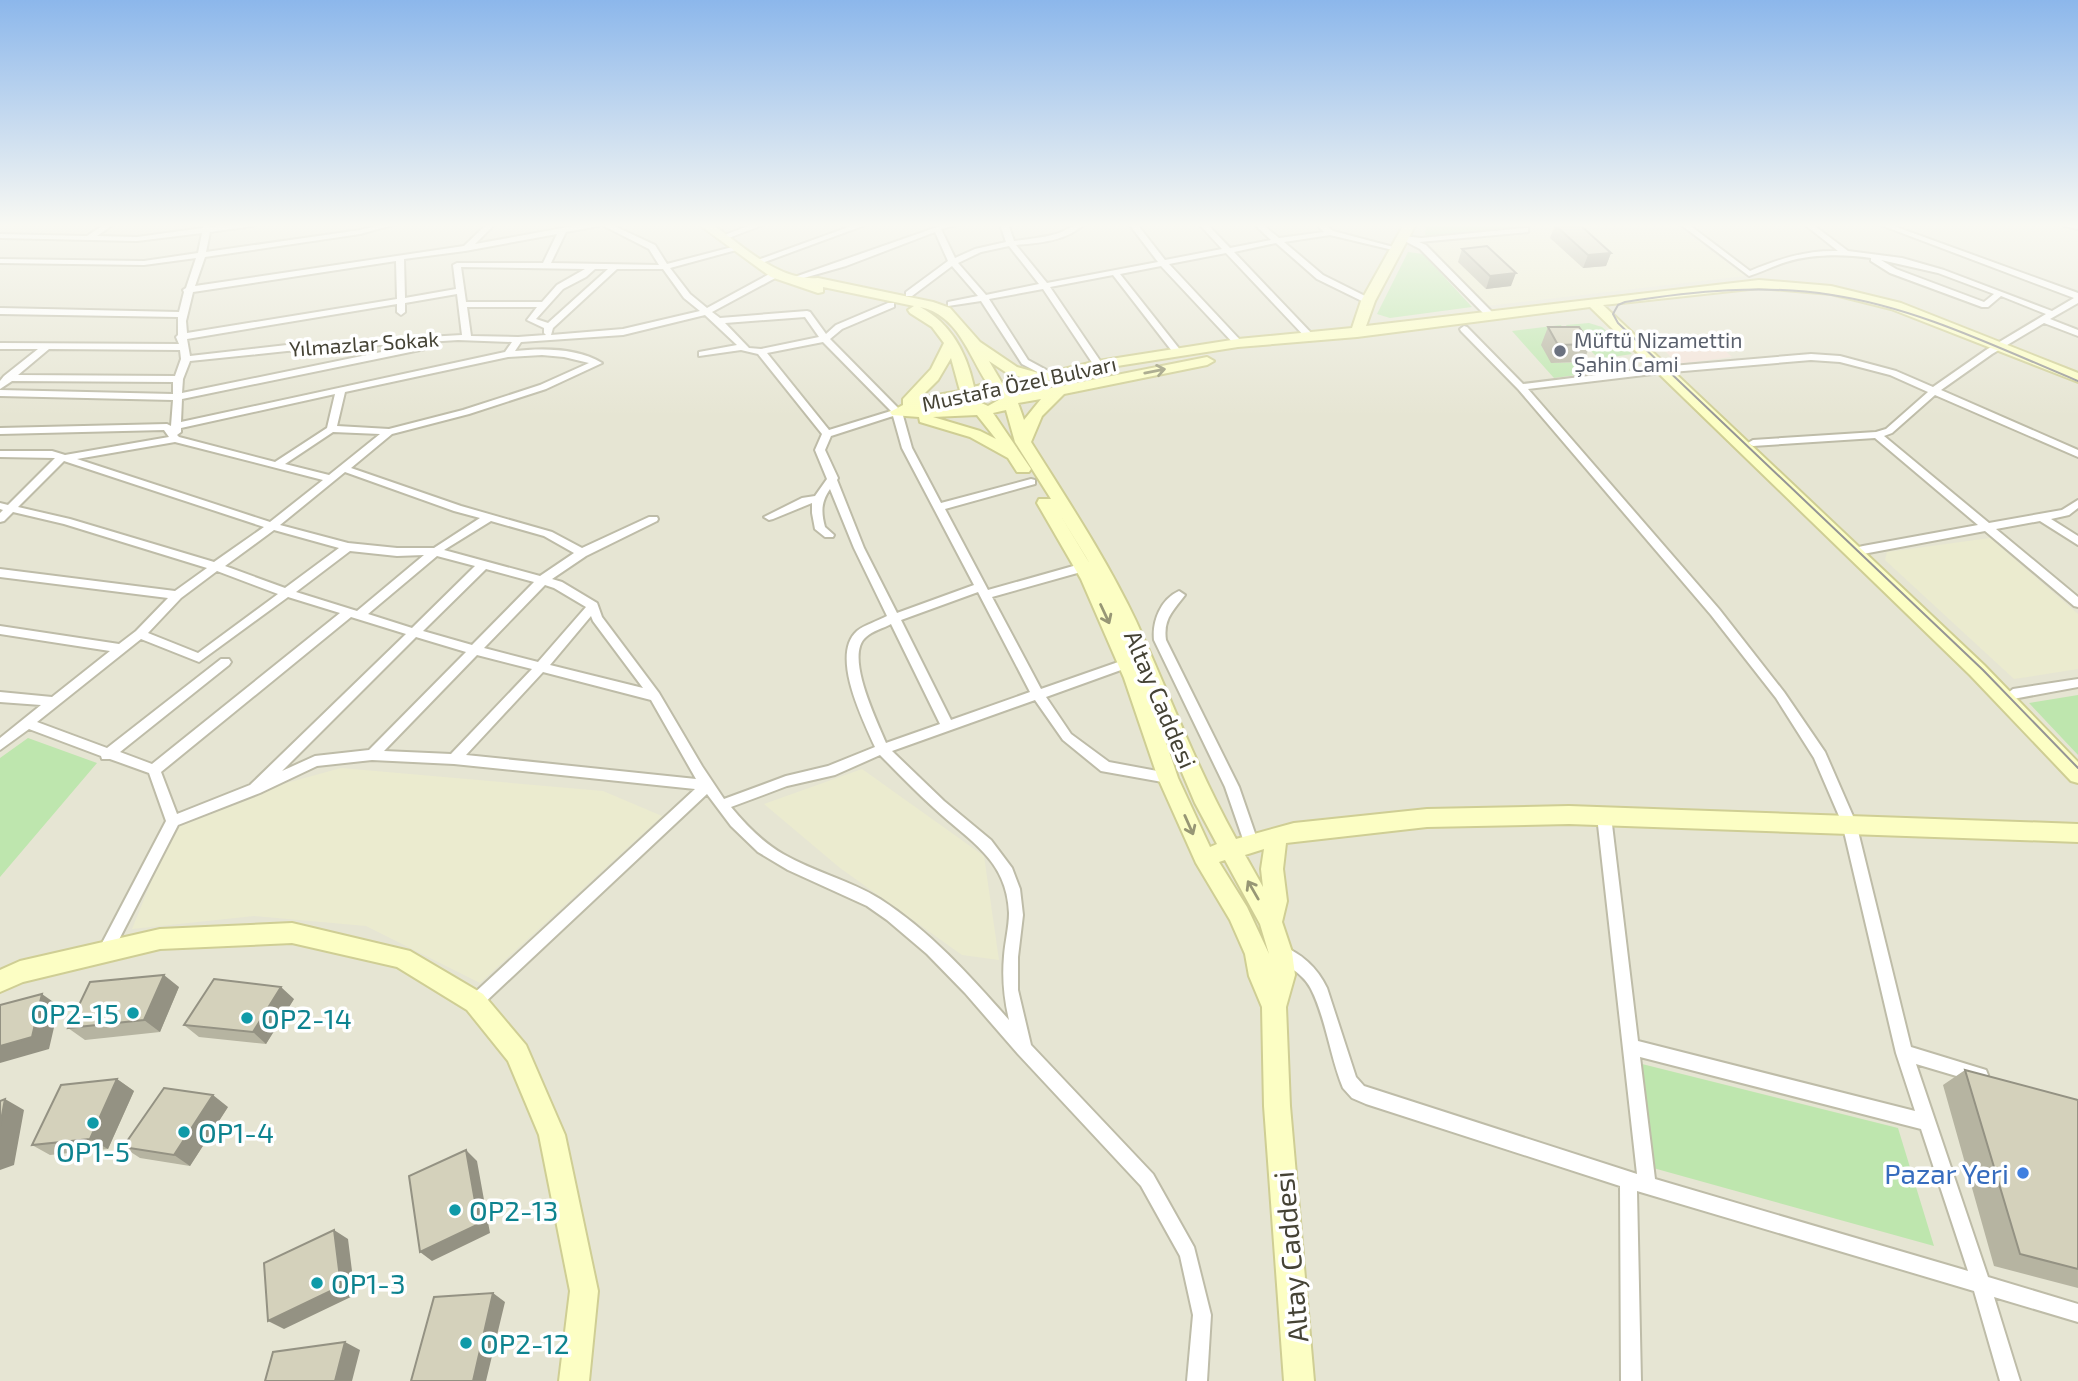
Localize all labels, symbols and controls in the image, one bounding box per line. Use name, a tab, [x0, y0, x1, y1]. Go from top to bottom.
street label: Yılmazlar Sokak	[288, 325, 440, 361]
place label: Müftü Nizamettin Şahin Cami	[1574, 327, 1742, 378]
marker: Müftü Nizamettin Şahin Cami	[1552, 343, 1568, 359]
street label: Mustafa Özel Bulvarı	[919, 350, 1119, 416]
one-way arrow	[1143, 363, 1166, 377]
one-way arrow	[1099, 603, 1112, 624]
street label: Altay Caddesi	[1119, 626, 1203, 772]
one-way arrow	[1183, 814, 1196, 835]
one-way arrow	[1245, 880, 1259, 900]
place label: OP2-15	[30, 996, 119, 1030]
place label: OP2-14	[261, 1001, 352, 1035]
marker: OP2-15	[125, 1005, 141, 1021]
marker: OP2-14	[239, 1010, 255, 1026]
marker: OP1-5	[85, 1115, 101, 1131]
place label: OP1-4	[198, 1115, 274, 1149]
marker: OP1-4	[176, 1124, 192, 1140]
place label: OP1-5	[56, 1134, 130, 1168]
place label: Pazar Yeri	[1884, 1156, 2009, 1190]
marker: Pazar Yeri	[2015, 1165, 2031, 1181]
street label: Altay Caddesi	[1266, 1170, 1314, 1344]
place label: OP2-13	[469, 1193, 558, 1227]
marker: OP2-13	[447, 1202, 463, 1218]
place label: OP1-3	[331, 1266, 406, 1300]
marker: OP1-3	[309, 1275, 325, 1291]
place label: OP2-12	[480, 1326, 570, 1360]
marker: OP2-12	[458, 1335, 474, 1351]

